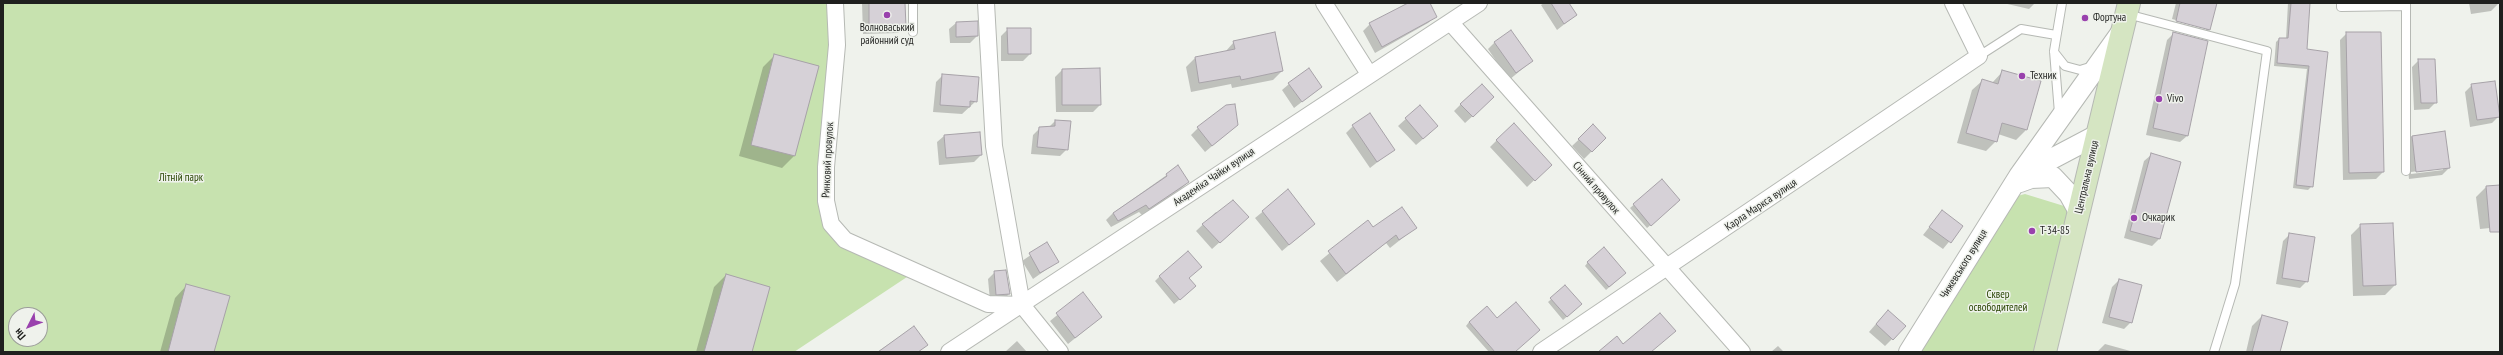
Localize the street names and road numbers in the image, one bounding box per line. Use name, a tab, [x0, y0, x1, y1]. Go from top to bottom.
street label: Ринковий провулок	[819, 122, 837, 198]
street label: Центральна вулиця	[2072, 139, 2102, 215]
street label: Академіка Чайки вулиця	[1171, 145, 1257, 209]
street label: Сінний провулок	[1570, 159, 1622, 217]
street label: Карла Маркса вулиця	[1723, 176, 1799, 234]
street label: Чижевського вулиця	[1937, 227, 1991, 301]

